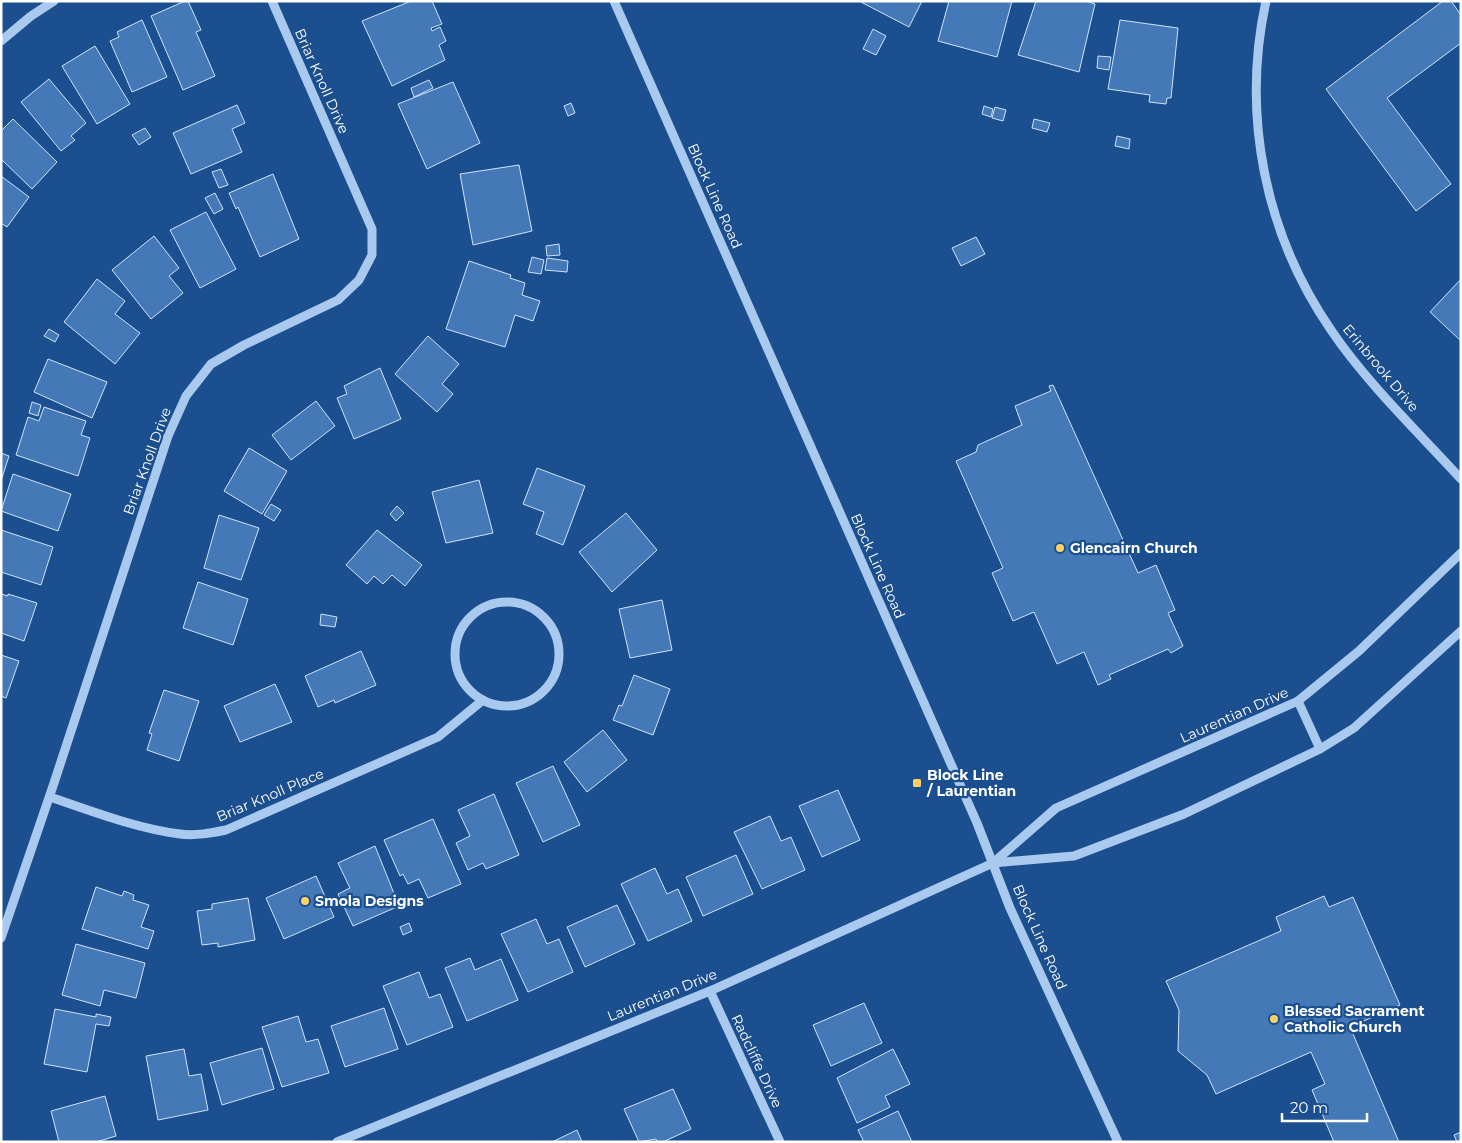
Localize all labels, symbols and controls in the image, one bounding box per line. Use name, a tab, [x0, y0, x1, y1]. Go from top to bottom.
street label: Briar Knoll Drive	[291, 26, 353, 136]
street label: Block Line Road	[684, 141, 746, 251]
street label: Erinbrook Drive	[1339, 320, 1423, 416]
street label: Briar Knoll Drive	[119, 405, 175, 517]
street label: Block Line Road	[847, 511, 909, 621]
place label: Glencairn Church	[1070, 539, 1198, 557]
marker: Glencairn Church	[1054, 542, 1066, 554]
street label: Laurentian Drive	[1177, 683, 1291, 747]
street label: Briar Knoll Place	[214, 764, 326, 826]
place label: Block Line / Laurentian	[926, 766, 1016, 800]
marker: Block Line / Laurentian	[911, 777, 923, 789]
street label: Block Line Road	[1009, 882, 1071, 992]
place label: Smola Designs	[315, 892, 424, 910]
marker: Smola Designs	[299, 895, 311, 907]
street label: Laurentian Drive	[604, 965, 720, 1025]
place label: Blessed Sacrament Catholic Church	[1284, 1002, 1424, 1036]
street label: Radcliffe Drive	[727, 1011, 787, 1111]
marker: Blessed Sacrament Catholic Church	[1268, 1013, 1280, 1025]
scale bar	[1282, 1090, 1367, 1122]
text: 20 m	[1290, 1098, 1328, 1117]

